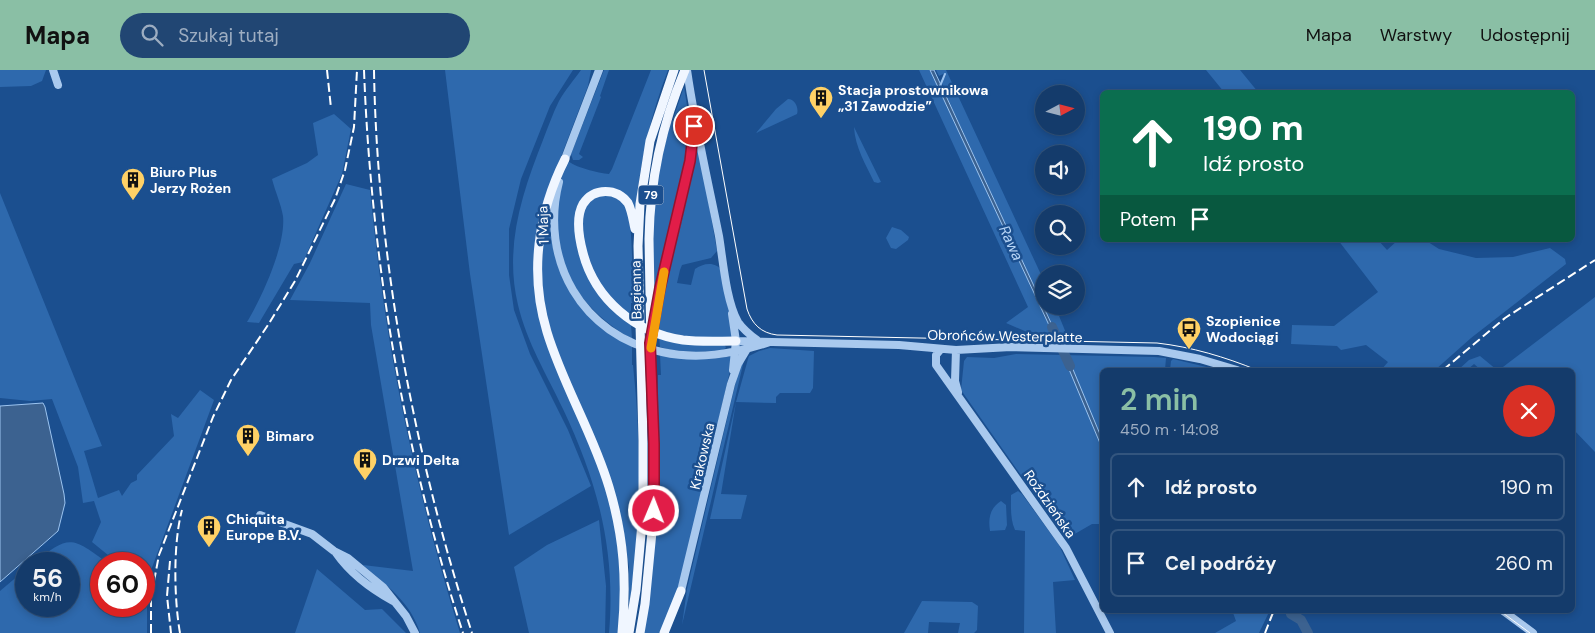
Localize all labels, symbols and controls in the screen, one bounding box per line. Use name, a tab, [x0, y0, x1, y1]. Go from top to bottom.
search box	[120, 13, 470, 58]
text: Mapa	[25, 20, 90, 51]
icon: search	[138, 21, 166, 49]
text: Szukaj tutaj	[178, 23, 279, 48]
text: Mapa	[1306, 23, 1352, 47]
text: Warstwy	[1380, 23, 1452, 47]
text: Udostępnij	[1480, 23, 1570, 47]
place label: Stacja prostownikowa „31 Zawodzie”	[838, 81, 988, 115]
building icon: Stacja prostownikowa „31 Zawodzie”	[808, 85, 834, 119]
north arrow	[1035, 85, 1085, 135]
map controls	[1035, 85, 1085, 315]
pin	[673, 105, 715, 147]
text: 190 m	[1203, 105, 1304, 151]
icon: ahead	[1120, 110, 1185, 175]
icon: arrive	[680, 112, 708, 140]
button: sound	[1035, 145, 1085, 195]
text: Idź prosto	[1203, 149, 1304, 178]
place label: Biuro Plus Jerzy Rożen	[150, 163, 231, 197]
building icon: Biuro Plus Jerzy Rożen	[120, 167, 146, 201]
road number: 79	[638, 186, 664, 204]
street label: 1 Maja	[533, 205, 553, 245]
button: search	[1035, 205, 1085, 255]
icon: arrive	[1186, 205, 1214, 233]
text: Potem	[1120, 207, 1176, 232]
water label: Rawa	[994, 222, 1028, 264]
street label: Bagienna	[626, 260, 646, 320]
button: layers	[1035, 265, 1085, 315]
place label: Szopienice Wodociągi	[1206, 312, 1281, 346]
bus stop icon: Szopienice Wodociągi	[1176, 316, 1202, 350]
street label: Obrońców Westerplatte	[927, 326, 1083, 346]
text: 2 min	[1120, 380, 1198, 419]
button: close	[1503, 385, 1555, 437]
text: 450 m · 14:08	[1120, 419, 1219, 440]
street label: Krakowska	[686, 421, 718, 491]
building icon: Bimaro	[235, 423, 261, 457]
place label: Bimaro	[266, 427, 314, 445]
building icon: Drzwi Delta	[352, 447, 378, 481]
place label: Drzwi Delta	[382, 451, 459, 469]
street label: Roździeńska	[1020, 467, 1080, 541]
icon: ahead	[1122, 473, 1150, 501]
text: Idź prosto	[1165, 475, 1257, 500]
text: 190 m	[1500, 475, 1553, 500]
position arrow	[627, 484, 679, 536]
place label: Chiquita Europe B.V.	[226, 510, 301, 544]
building icon: Chiquita Europe B.V.	[196, 514, 222, 548]
icon: arrive	[1122, 549, 1150, 577]
text: Cel podróży	[1165, 551, 1276, 576]
text: 260 m	[1495, 551, 1553, 576]
speed limit sign: 60	[90, 552, 155, 617]
text: 56	[32, 562, 63, 595]
text: km/h	[33, 589, 62, 605]

